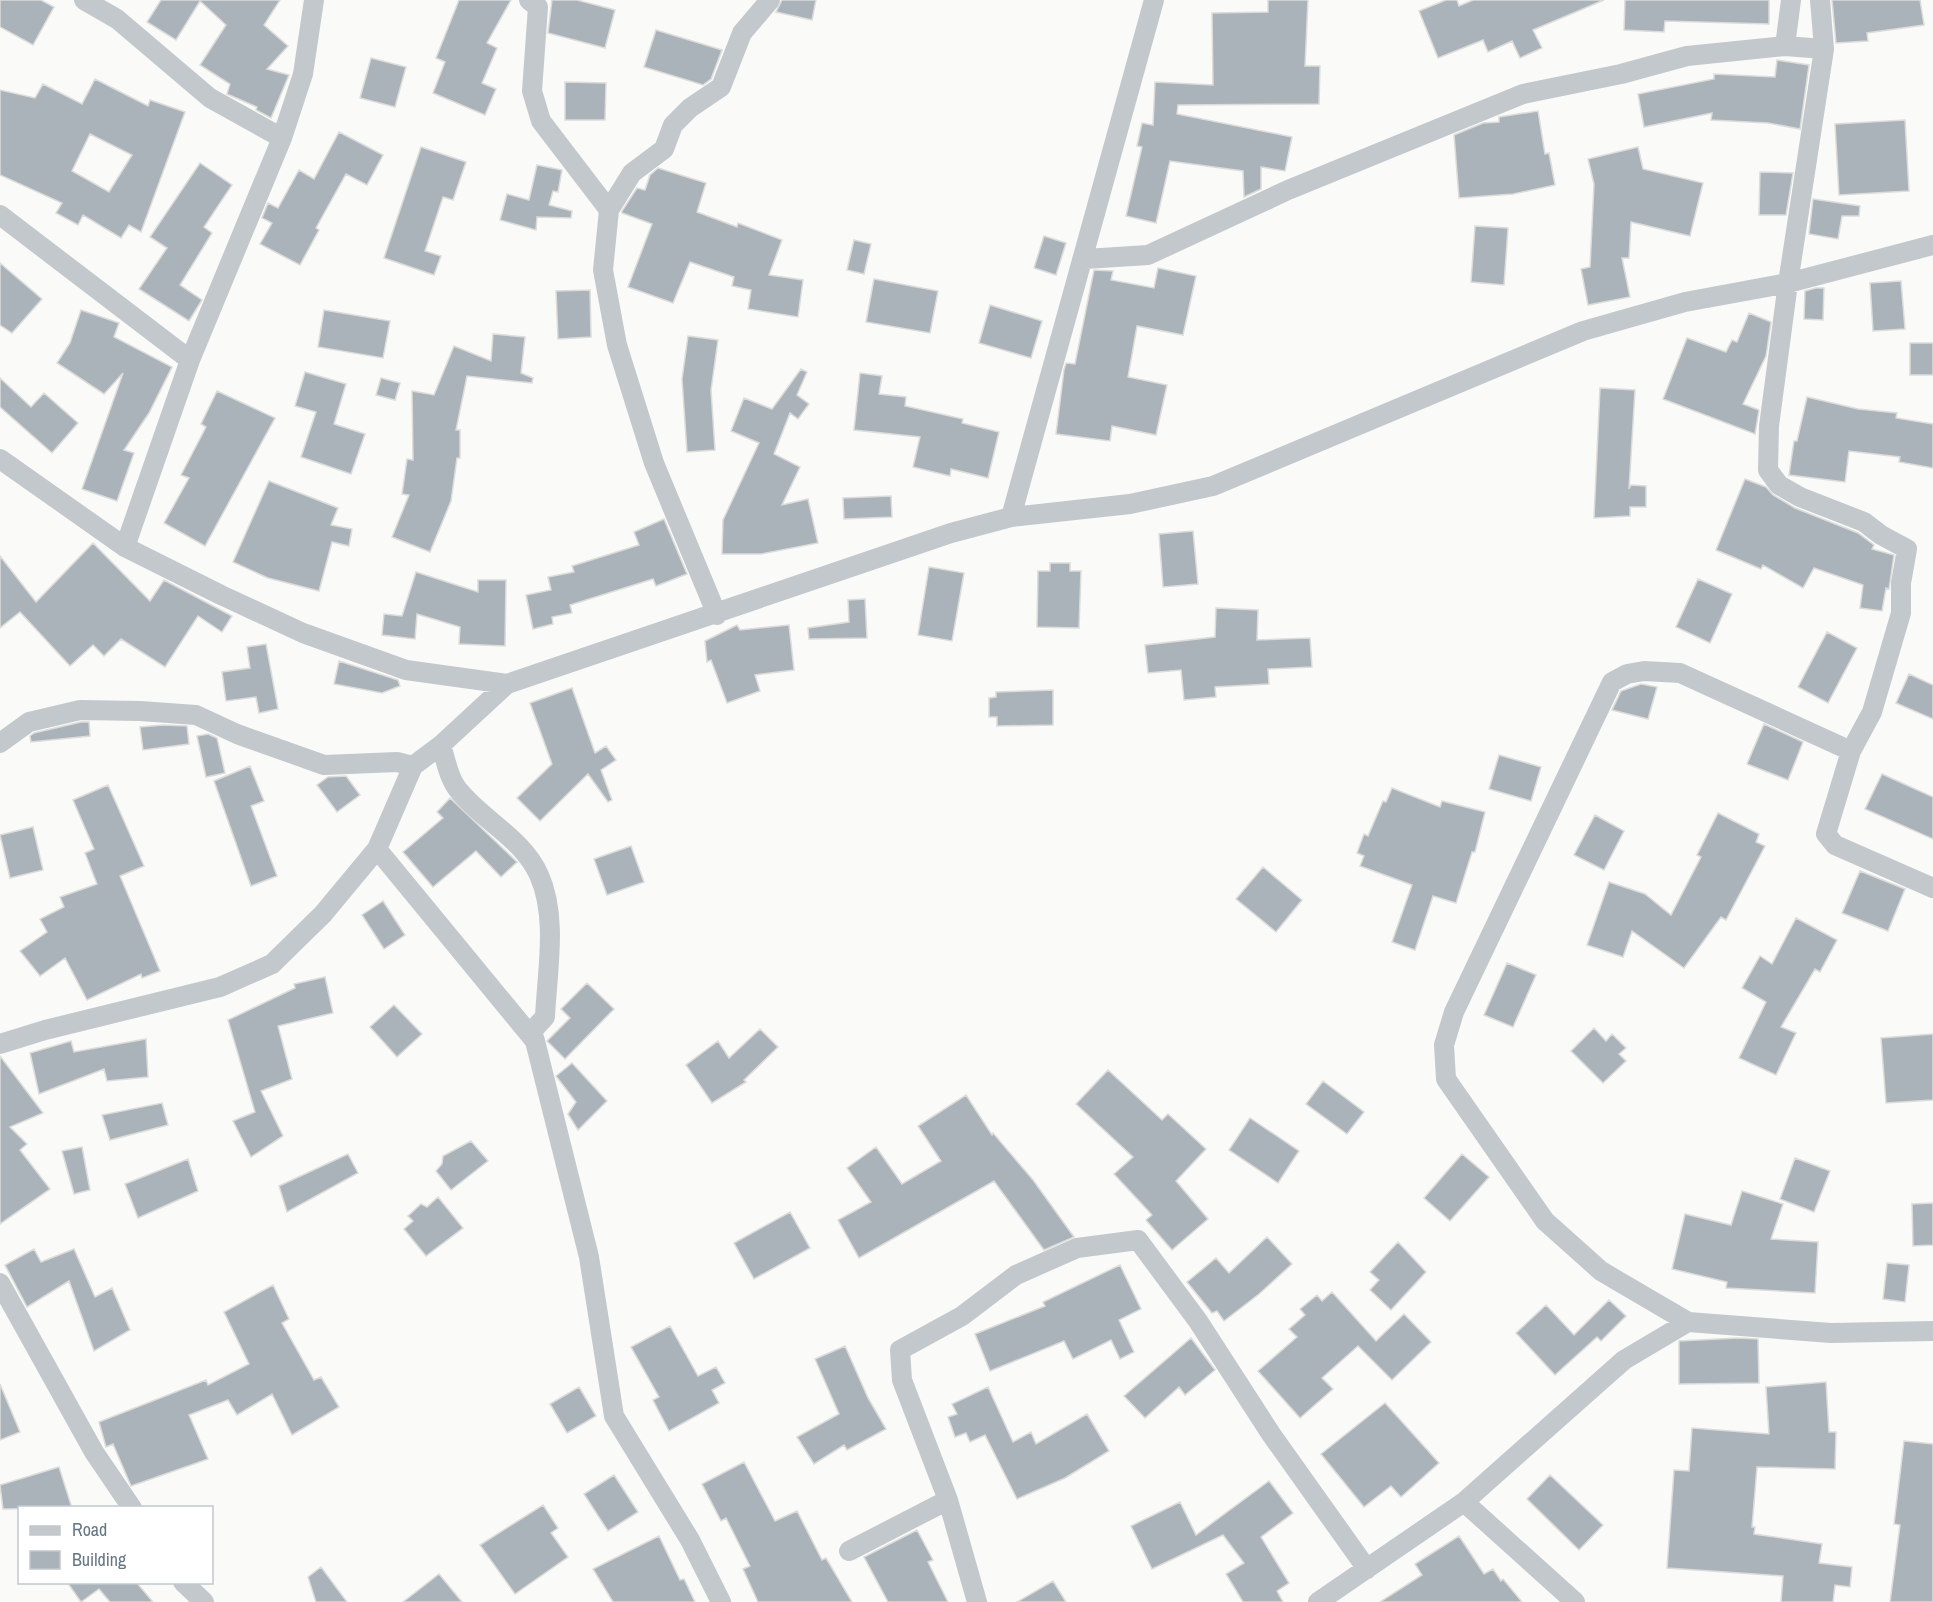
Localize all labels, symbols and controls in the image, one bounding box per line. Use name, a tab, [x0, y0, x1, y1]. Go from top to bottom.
legend	[18, 1506, 213, 1584]
text: Road	[72, 1517, 107, 1542]
text: Building	[72, 1547, 127, 1572]

